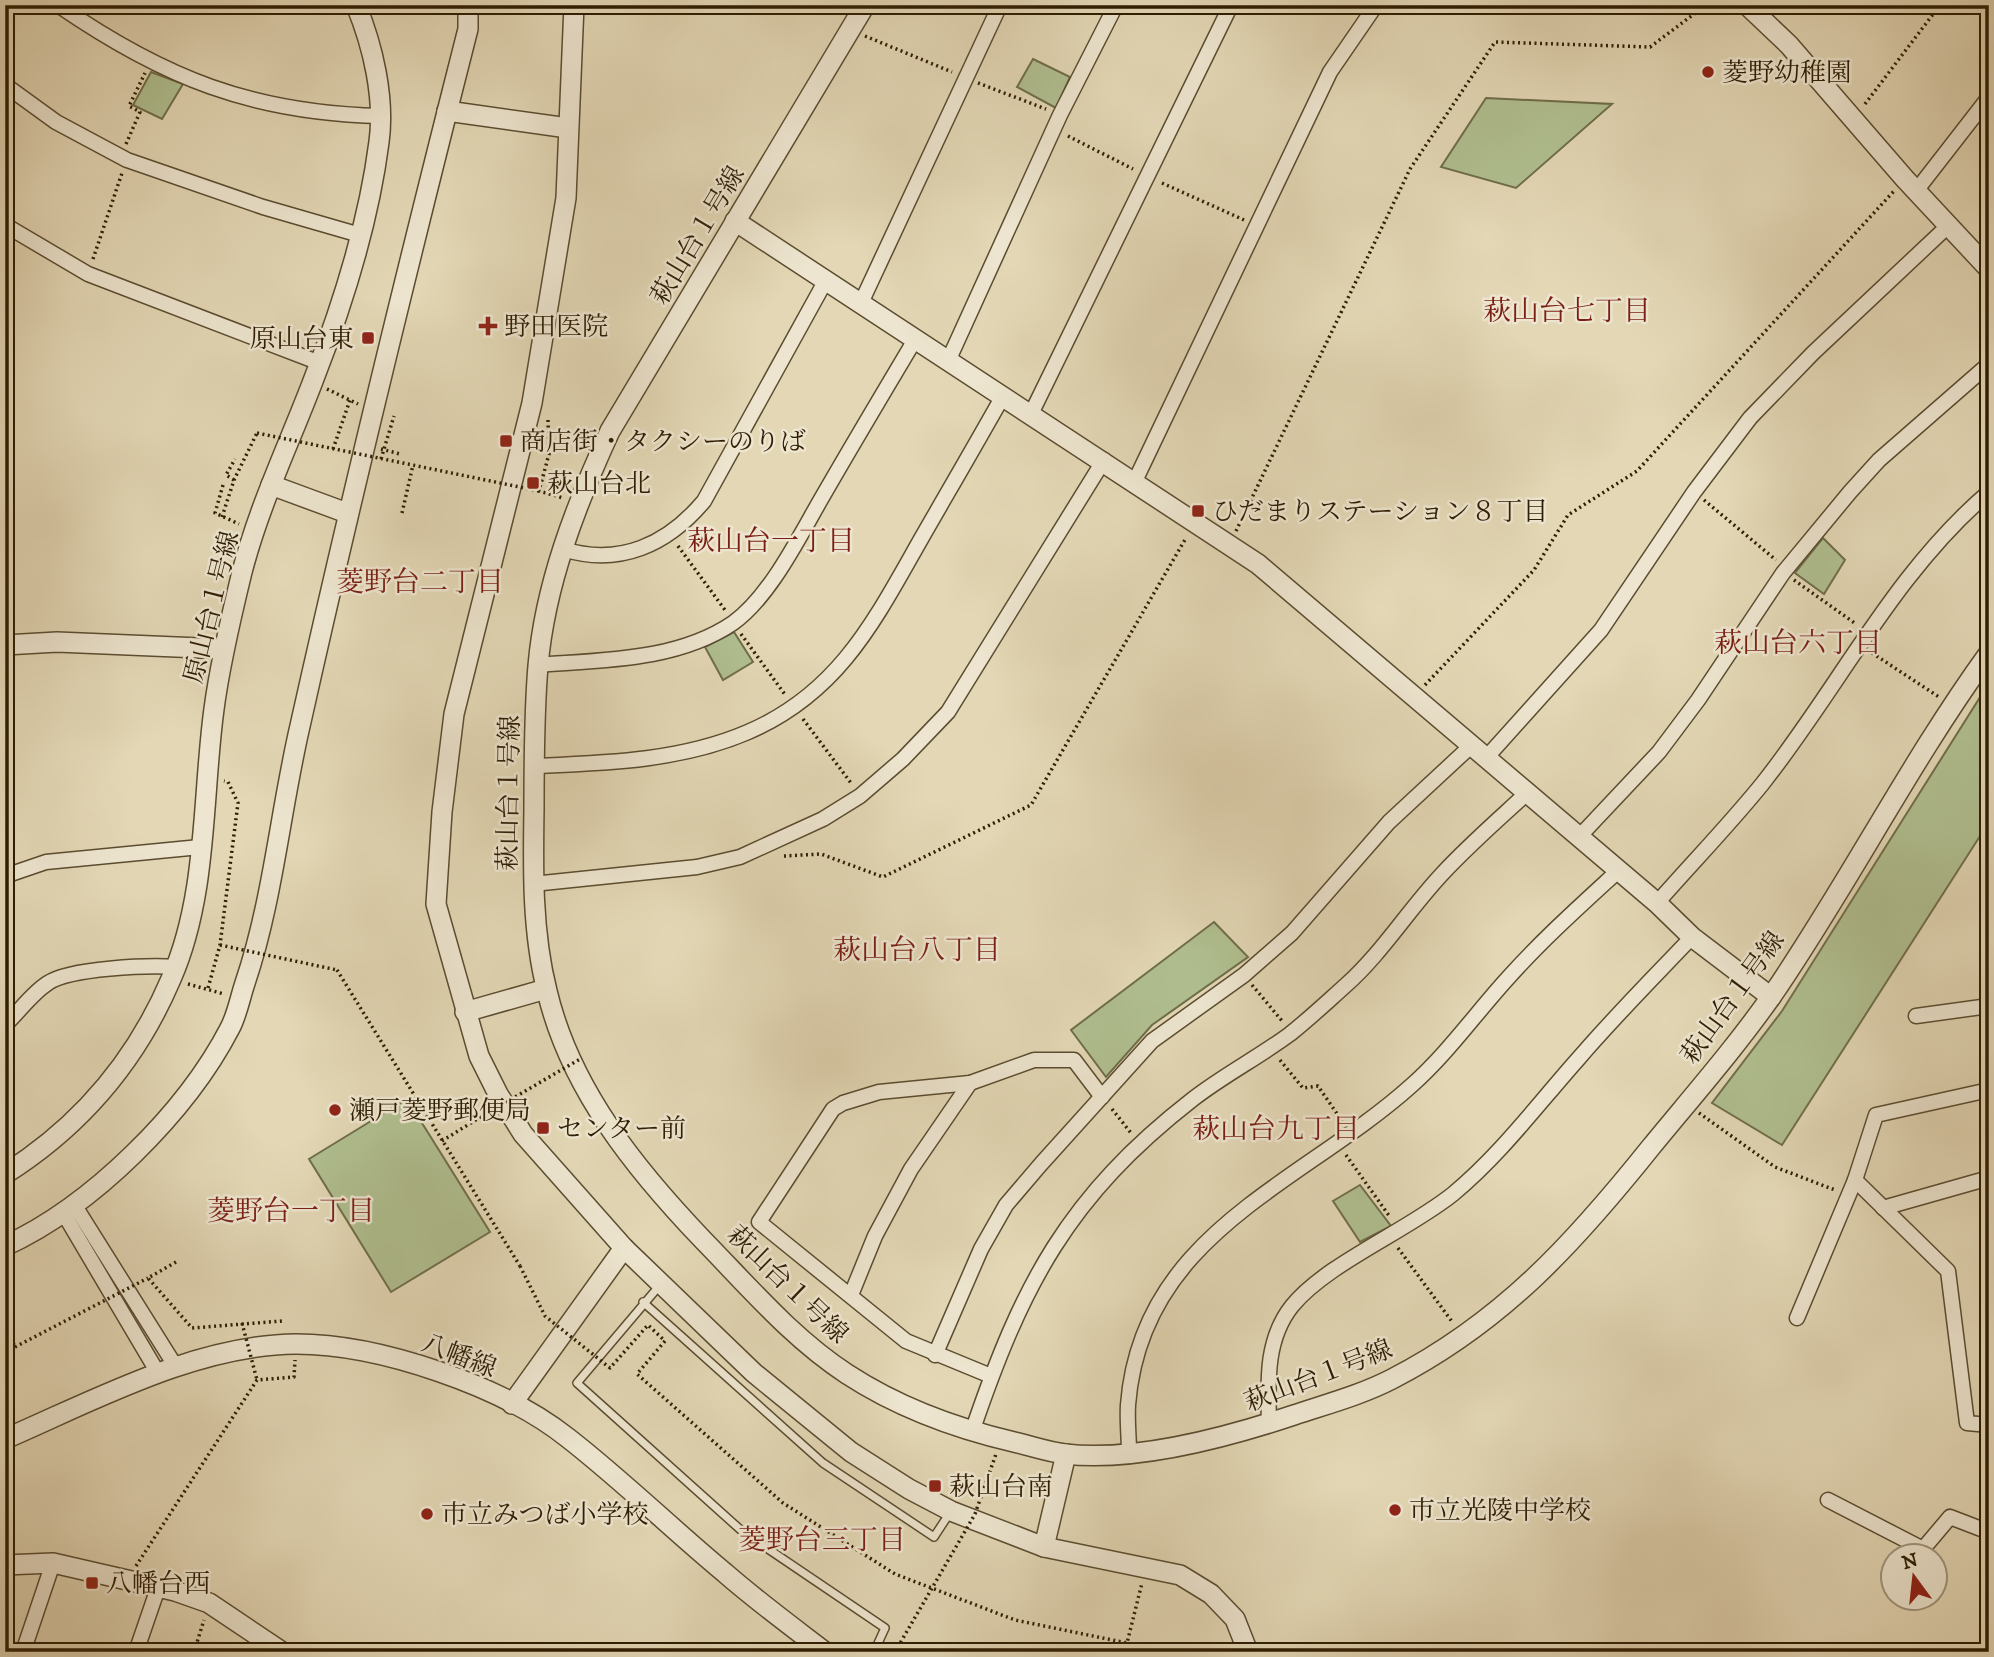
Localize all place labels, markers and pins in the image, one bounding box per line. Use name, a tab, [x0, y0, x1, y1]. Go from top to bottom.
place label: 菱野幼稚園	[1722, 57, 1852, 90]
marker: 菱野幼稚園	[1700, 64, 1716, 80]
place label: 野田医院	[504, 311, 608, 344]
marker: 野田医院	[478, 316, 498, 336]
place label: 原山台東	[250, 323, 354, 356]
marker: 原山台東	[360, 330, 376, 346]
place label: 商店街・タクシーのりば	[520, 426, 806, 459]
marker: 商店街・タクシーのりば	[498, 433, 514, 449]
place label: 萩山台北	[547, 468, 651, 501]
marker: 萩山台北	[525, 475, 541, 491]
place label: ひだまりステーション８丁目	[1212, 496, 1548, 529]
marker: ひだまりステーション８丁目	[1190, 503, 1206, 519]
place label: 瀬戸菱野郵便局	[349, 1095, 531, 1128]
marker: 瀬戸菱野郵便局	[327, 1102, 343, 1118]
place label: センター前	[557, 1113, 686, 1146]
marker: センター前	[535, 1120, 551, 1136]
place label: 萩山台南	[949, 1471, 1053, 1504]
marker: 萩山台南	[927, 1478, 943, 1494]
place label: 市立光陵中学校	[1409, 1495, 1591, 1528]
place label: 市立みつば小学校	[441, 1499, 648, 1532]
marker: 市立光陵中学校	[1387, 1502, 1403, 1518]
marker: 市立みつば小学校	[419, 1506, 435, 1522]
place label: 八幡台西	[106, 1568, 210, 1601]
marker: 八幡台西	[84, 1575, 100, 1591]

